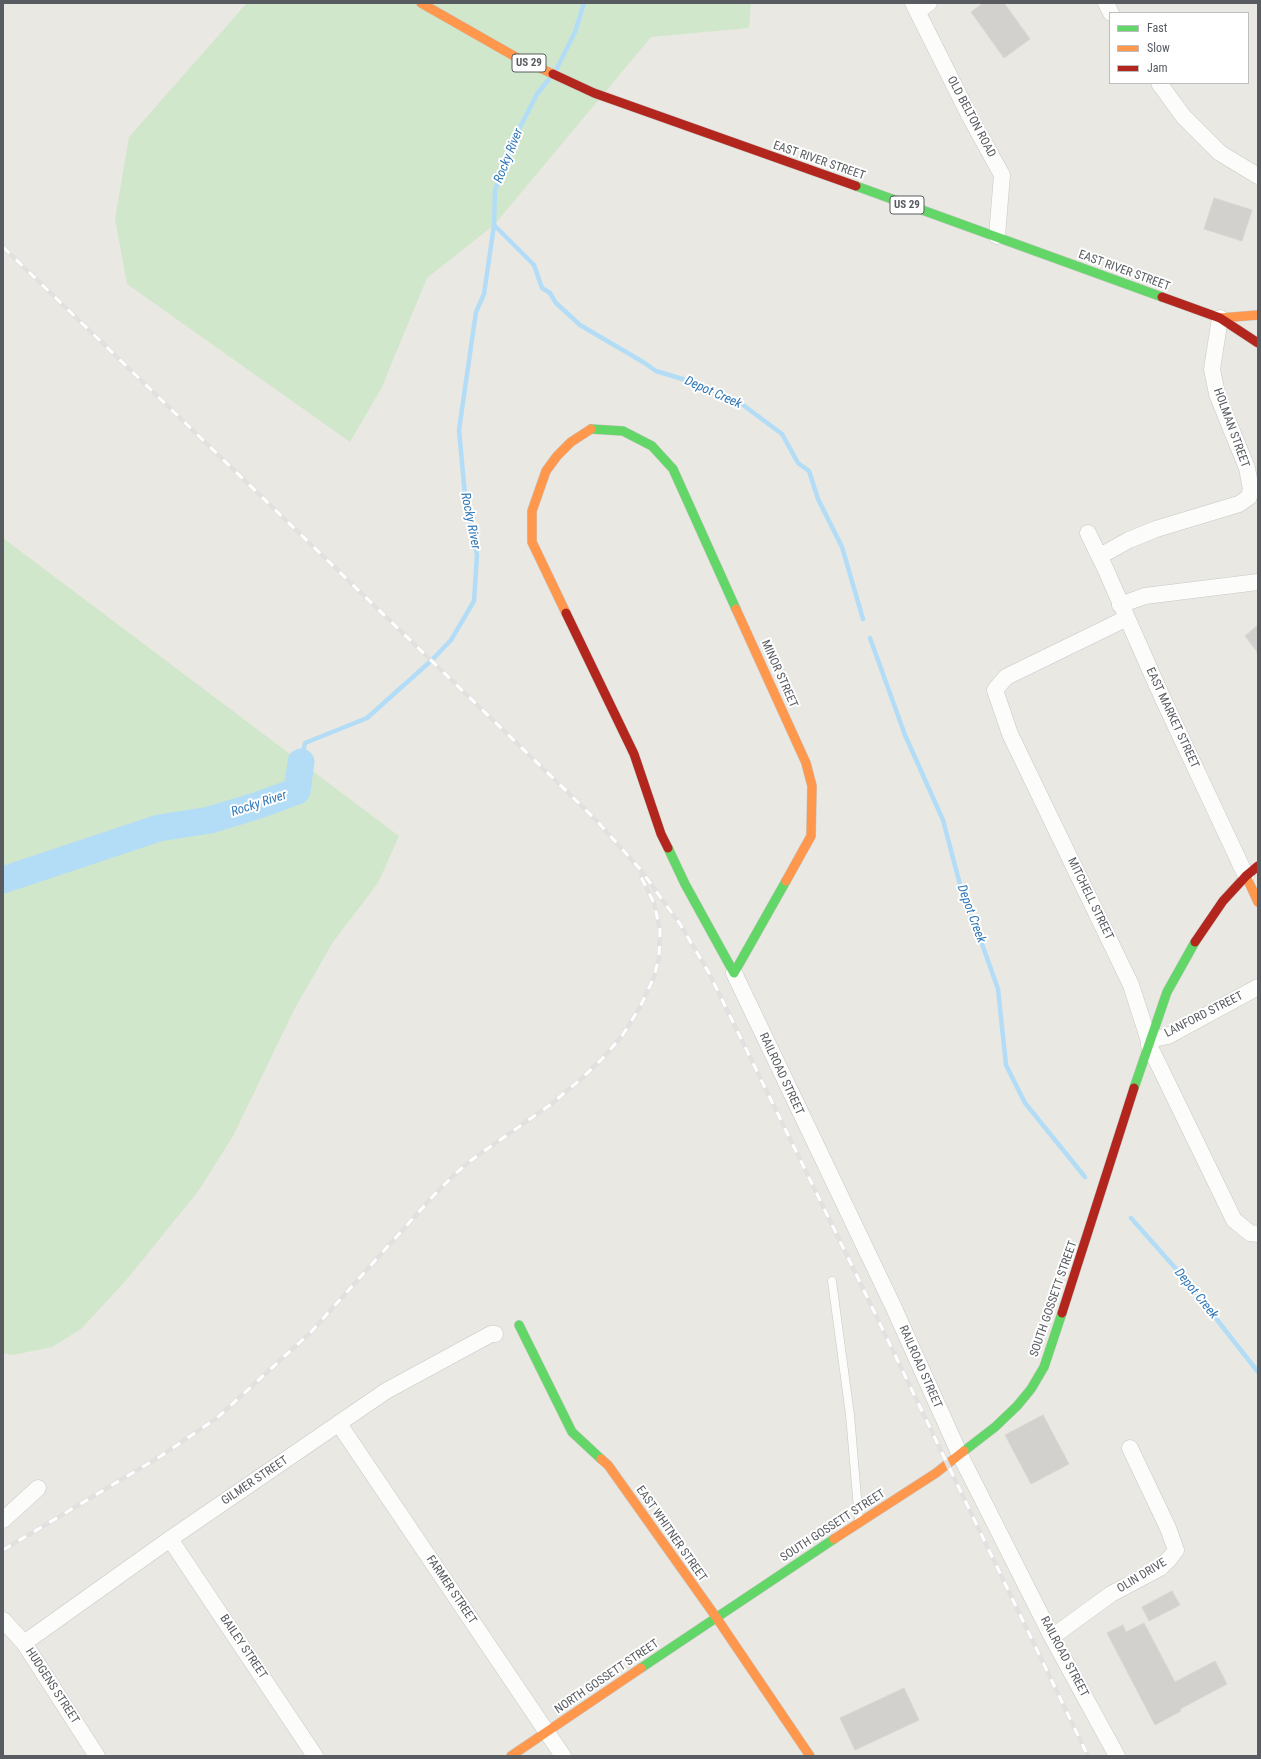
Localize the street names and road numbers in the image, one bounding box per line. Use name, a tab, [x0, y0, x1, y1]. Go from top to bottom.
road number: US 29	[512, 54, 546, 72]
street label: OLD BELTON ROAD	[944, 74, 998, 160]
street label: EAST RIVER STREET	[771, 138, 867, 184]
road number: US 29	[890, 196, 924, 214]
street label: EAST RIVER STREET	[1076, 248, 1172, 294]
street label: HOLMAN STREET	[1210, 386, 1252, 470]
street label: MINOR STREET	[758, 638, 800, 710]
street label: EAST MARKET STREET	[1142, 665, 1202, 771]
street label: MITCHELL STREET	[1064, 856, 1116, 942]
street label: LANFORD STREET	[1162, 989, 1246, 1041]
street label: RAILROAD STREET	[756, 1031, 806, 1117]
street label: SOUTH GOSSETT STREET	[1027, 1239, 1081, 1359]
street label: RAILROAD STREET	[895, 1323, 945, 1411]
street label: GILMER STREET	[219, 1453, 291, 1509]
street label: EAST WHITNER STREET	[633, 1483, 709, 1585]
street label: SOUTH GOSSETT STREET	[778, 1487, 888, 1565]
street label: FARMER STREET	[423, 1553, 479, 1627]
street label: OLIN DRIVE	[1115, 1556, 1169, 1596]
street label: BAILEY STREET	[216, 1612, 270, 1682]
street label: RAILROAD STREET	[1037, 1614, 1091, 1700]
street label: NORTH GOSSETT STREET	[552, 1637, 662, 1717]
street label: HUDGENS STREET	[22, 1645, 82, 1727]

